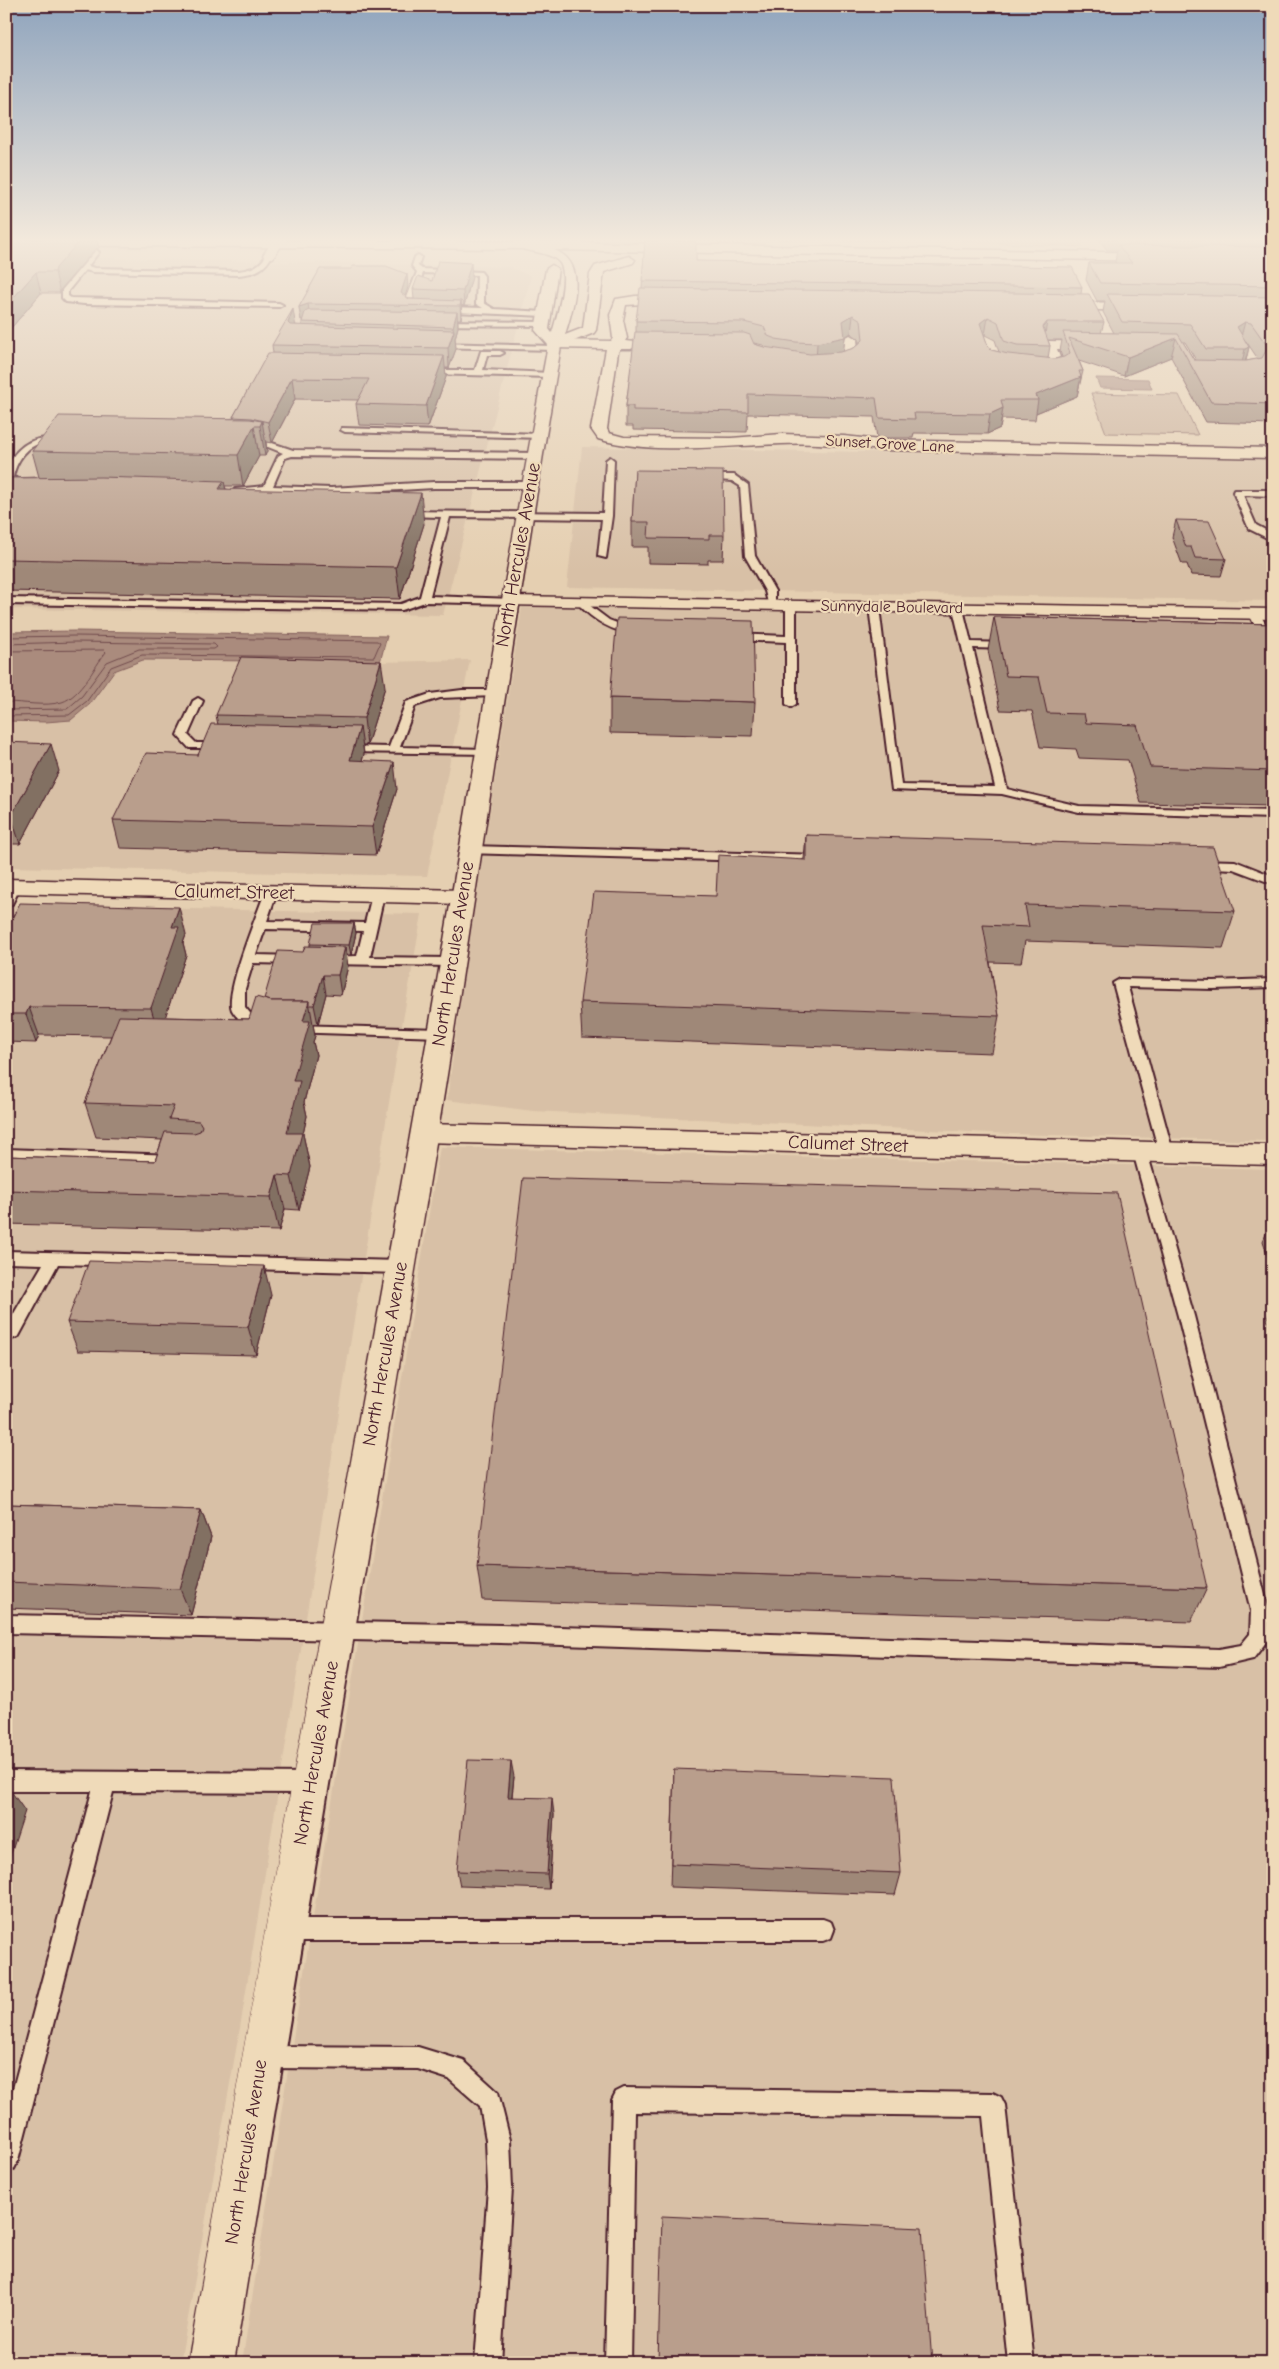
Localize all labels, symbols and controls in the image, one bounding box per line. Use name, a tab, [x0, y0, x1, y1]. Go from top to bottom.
street label: Sunset Grove Lane	[825, 432, 955, 456]
street label: North Hercules Avenue	[491, 461, 545, 649]
street label: Sunnydale Boulevard	[821, 597, 963, 617]
street label: North Hercules Avenue	[428, 860, 478, 1048]
street label: Calumet Street	[174, 880, 295, 904]
street label: Calumet Street	[788, 1131, 909, 1157]
street label: North Hercules Avenue	[358, 1260, 412, 1448]
street label: North Hercules Avenue	[289, 1659, 343, 1847]
street label: North Hercules Avenue	[221, 2058, 271, 2246]

